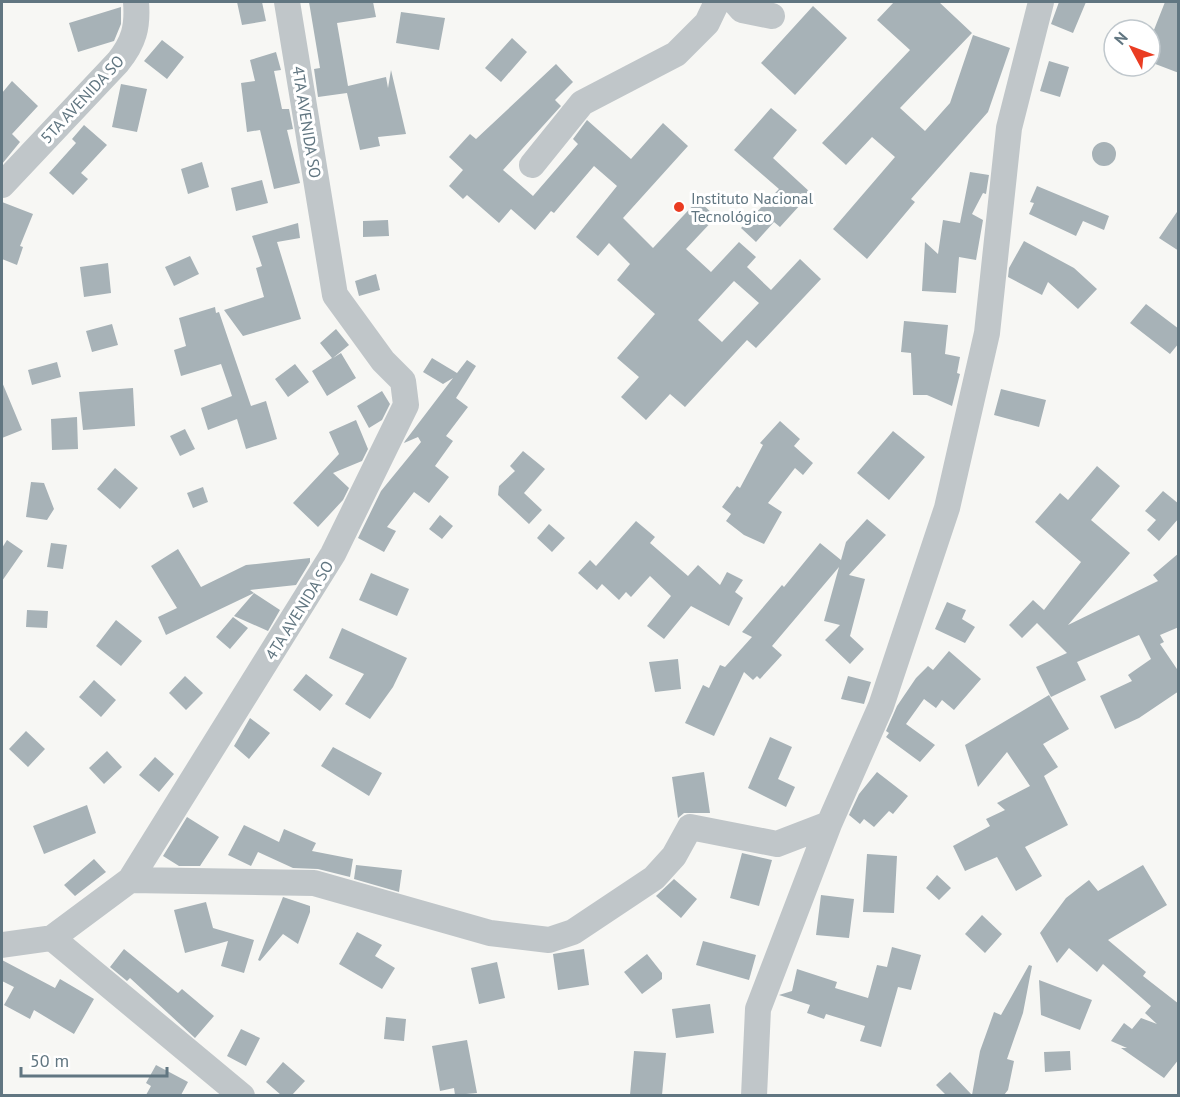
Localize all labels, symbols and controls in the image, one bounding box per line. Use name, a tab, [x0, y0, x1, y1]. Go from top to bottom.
north arrow	[1102, 18, 1162, 78]
text: N	[1110, 28, 1132, 49]
street label: 5TA AVENIDA SO	[36, 51, 128, 147]
street label: 4TA AVENIDA SO	[288, 65, 326, 180]
place label: Instituto Nacional Tecnológico	[691, 188, 813, 226]
marker: Instituto Nacional Tecnológico	[672, 200, 686, 214]
street label: 4TA AVENIDA SO	[261, 557, 338, 663]
scale bar	[21, 1040, 166, 1078]
text: 50 m	[30, 1049, 69, 1072]

